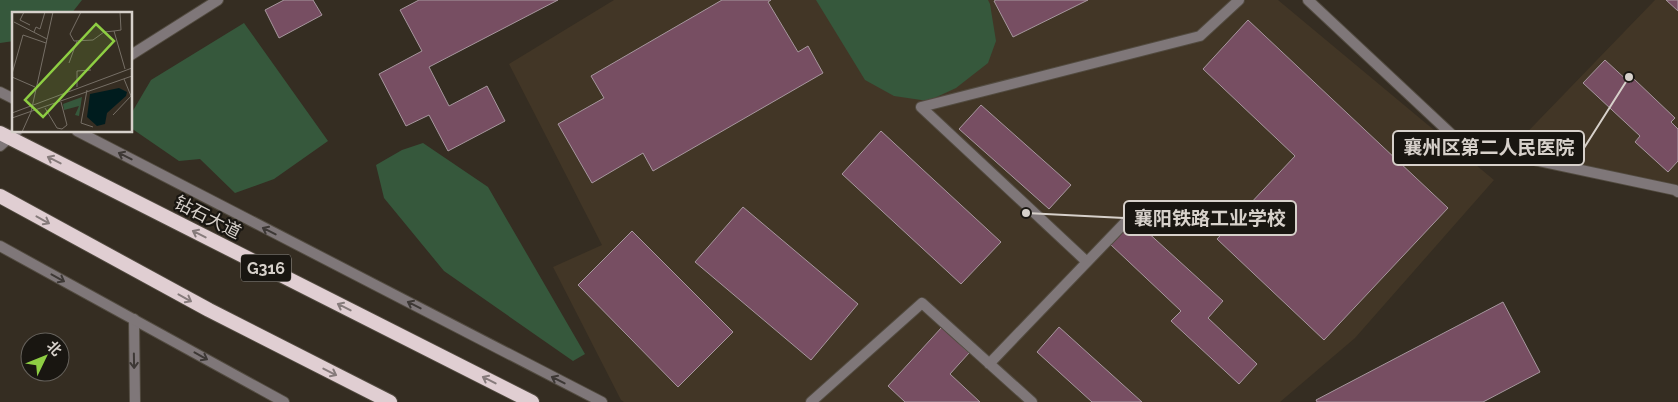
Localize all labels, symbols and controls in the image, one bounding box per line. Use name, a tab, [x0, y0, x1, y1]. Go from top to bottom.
inset map	[12, 12, 132, 132]
callout: 襄州区第二人民医院	[1393, 131, 1584, 165]
text: 襄州区第二人民医院	[1403, 136, 1575, 158]
one-way arrow	[118, 151, 133, 160]
one-way arrow	[47, 155, 62, 164]
street label: 钻石大道	[171, 191, 245, 243]
callout: 襄阳铁路工业学校	[1124, 201, 1296, 235]
text: 襄阳铁路工业学校	[1134, 207, 1286, 229]
one-way arrow	[35, 215, 50, 225]
one-way arrow	[262, 226, 277, 236]
one-way arrow	[192, 229, 207, 238]
road number: G316	[241, 254, 291, 282]
one-way arrow	[50, 274, 65, 283]
one-way arrow	[178, 293, 192, 303]
one-way arrow	[407, 300, 422, 309]
one-way arrow	[337, 302, 352, 311]
north arrow	[20, 332, 70, 382]
text: 北	[44, 338, 65, 359]
one-way arrow	[193, 351, 208, 361]
one-way arrow	[129, 352, 139, 368]
one-way arrow	[322, 368, 337, 377]
one-way arrow	[482, 375, 497, 384]
one-way arrow	[551, 375, 566, 384]

